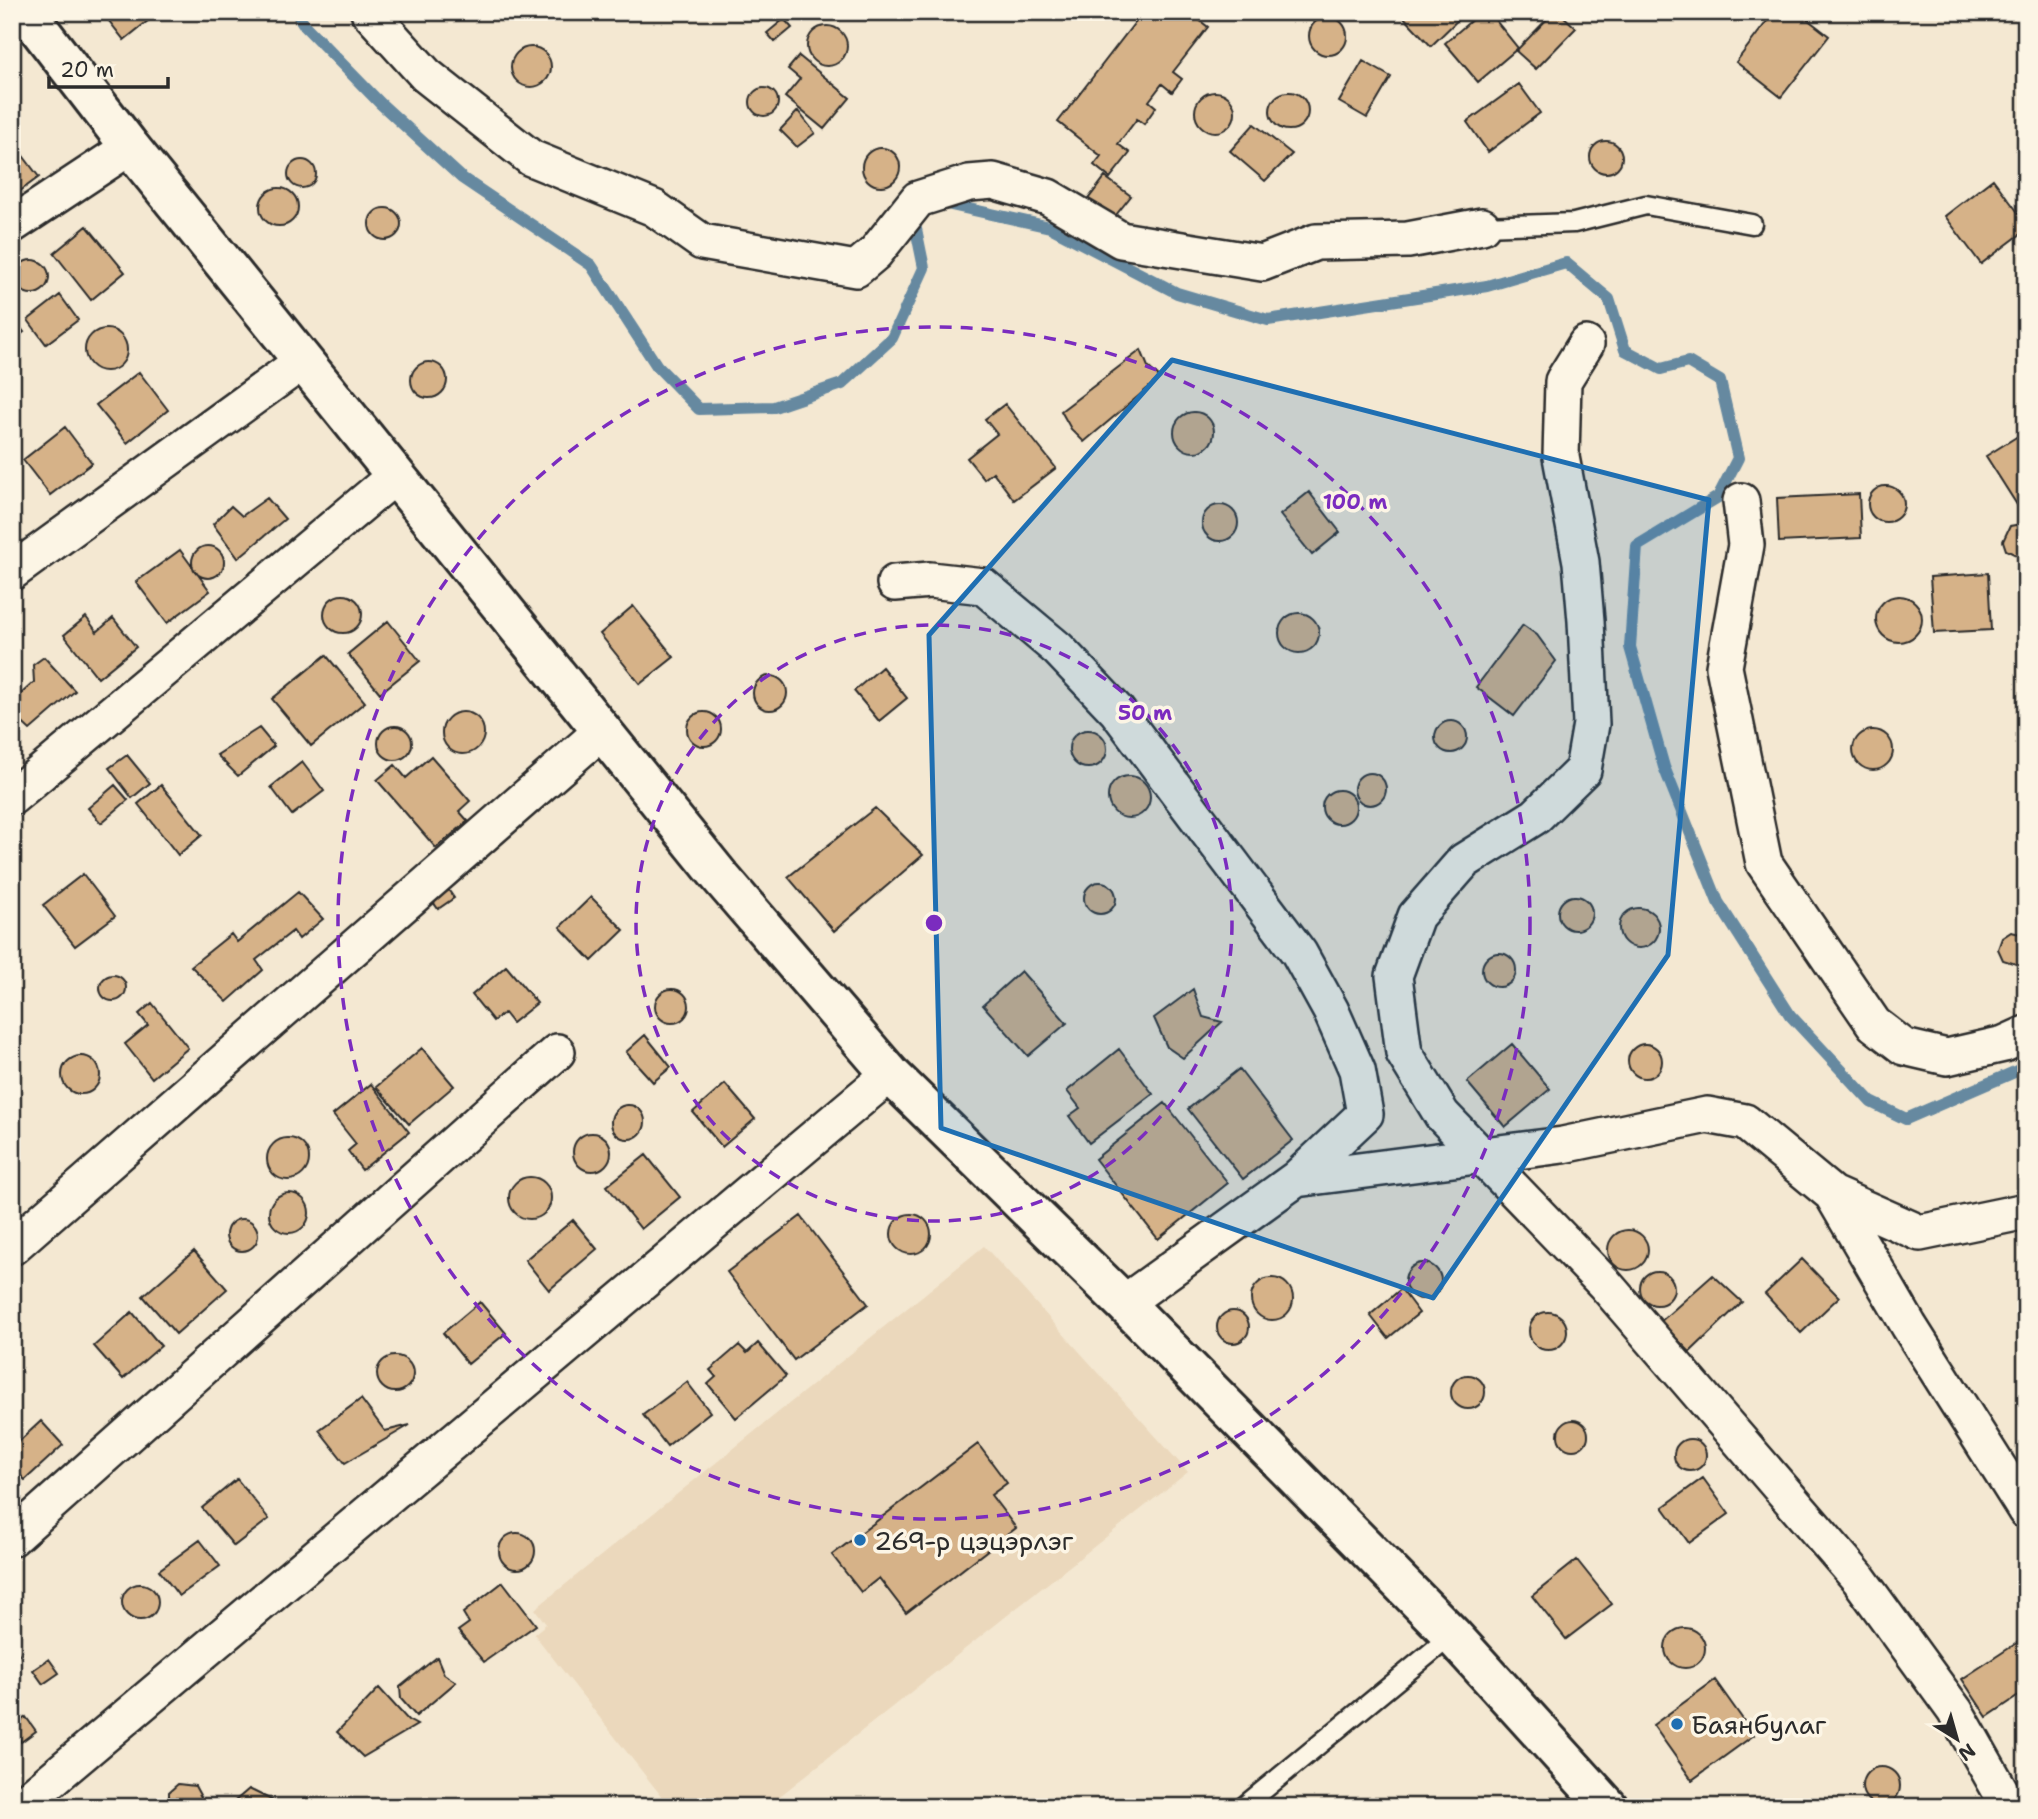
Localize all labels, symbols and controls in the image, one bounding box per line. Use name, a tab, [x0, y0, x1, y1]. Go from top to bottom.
scale bar	[49, 46, 168, 90]
text: 20 m	[60, 56, 114, 84]
text: 100 m	[1323, 488, 1387, 516]
text: 50 m	[1118, 699, 1172, 727]
centre of rings	[922, 911, 946, 935]
place label: 269-р цэцэрлэг	[874, 1523, 1074, 1558]
marker: 269-р цэцэрлэг	[852, 1532, 868, 1548]
north arrow	[1923, 1703, 1993, 1773]
place label: Баянбулаг	[1691, 1707, 1827, 1742]
marker: Баянбулаг	[1669, 1716, 1685, 1732]
text: N	[1953, 1738, 1980, 1767]

